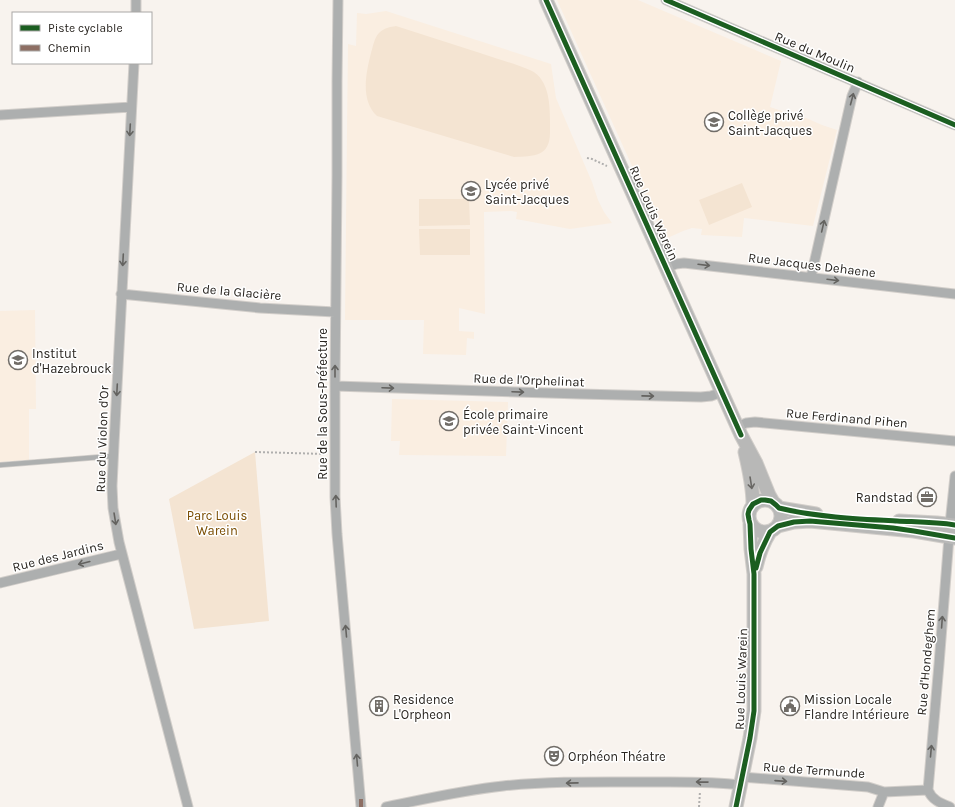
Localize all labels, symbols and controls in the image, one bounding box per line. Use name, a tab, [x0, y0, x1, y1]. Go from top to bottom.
legend	[12, 12, 152, 64]
text: Piste cyclable	[48, 21, 123, 35]
street label: Rue du Moulin	[773, 28, 857, 76]
text: Chemin	[48, 41, 91, 55]
one-way arrow	[848, 93, 856, 106]
place label: Collège privé Saint-Jacques	[728, 108, 812, 139]
school or university icon: Collège privé Saint-Jacques	[703, 111, 725, 133]
one-way arrow	[126, 123, 133, 136]
street label: Rue Louis Warein	[626, 163, 682, 263]
place label: Lycée privé Saint-Jacques	[485, 177, 569, 208]
school or university icon: Lycée privé Saint-Jacques	[460, 180, 482, 202]
one-way arrow	[819, 220, 827, 233]
street label: Rue Jacques Dehaene	[747, 250, 877, 281]
one-way arrow	[119, 253, 126, 266]
one-way arrow	[697, 261, 710, 269]
one-way arrow	[826, 276, 839, 284]
street label: Rue de la Glacière	[176, 279, 282, 303]
street label: Rue de la Sous-Préfecture	[315, 328, 330, 480]
place label: Institut d'Hazebrouck	[32, 346, 112, 376]
school or university icon: Institut d'Hazebrouck	[7, 349, 29, 371]
one-way arrow	[331, 365, 339, 378]
street label: Rue de l'Orphelinat	[473, 371, 585, 389]
one-way arrow	[113, 383, 120, 396]
one-way arrow	[381, 384, 394, 392]
street label: Rue du Violon d'Or	[93, 385, 111, 493]
one-way arrow	[511, 388, 524, 396]
one-way arrow	[641, 392, 654, 400]
place label: École primaire privée Saint-Vincent	[463, 405, 584, 437]
street label: Rue Ferdinand Pihen	[786, 405, 908, 431]
school or university icon: École primaire privée Saint-Vincent	[438, 410, 460, 432]
one-way arrow	[747, 476, 755, 489]
office icon: Randstad	[916, 486, 938, 508]
place label: Randstad	[856, 490, 913, 505]
one-way arrow	[332, 495, 339, 508]
park label: Parc Louis Warein	[187, 508, 247, 538]
one-way arrow	[111, 512, 119, 525]
street label: Rue des Jardins	[11, 537, 105, 575]
one-way arrow	[77, 560, 90, 567]
street label: Rue d'Hondeghem	[914, 608, 938, 716]
one-way arrow	[939, 616, 946, 629]
one-way arrow	[342, 625, 350, 638]
street label: Rue Louis Warein	[732, 628, 750, 730]
place label: Residence L'Orpheon	[393, 692, 454, 722]
place label: Mission Locale Flandre Intérieure	[804, 692, 909, 722]
building icon: Residence L'Orpheon	[368, 695, 390, 717]
public building icon: Mission Locale Flandre Intérieure	[779, 695, 801, 717]
theatre icon: Orphéon Théatre	[543, 745, 565, 767]
one-way arrow	[928, 745, 935, 758]
place label: Orphéon Théatre	[568, 749, 666, 764]
one-way arrow	[354, 754, 361, 767]
street label: Rue de Termunde	[762, 759, 866, 781]
one-way arrow	[774, 777, 787, 784]
one-way arrow	[696, 778, 709, 786]
one-way arrow	[566, 779, 579, 786]

